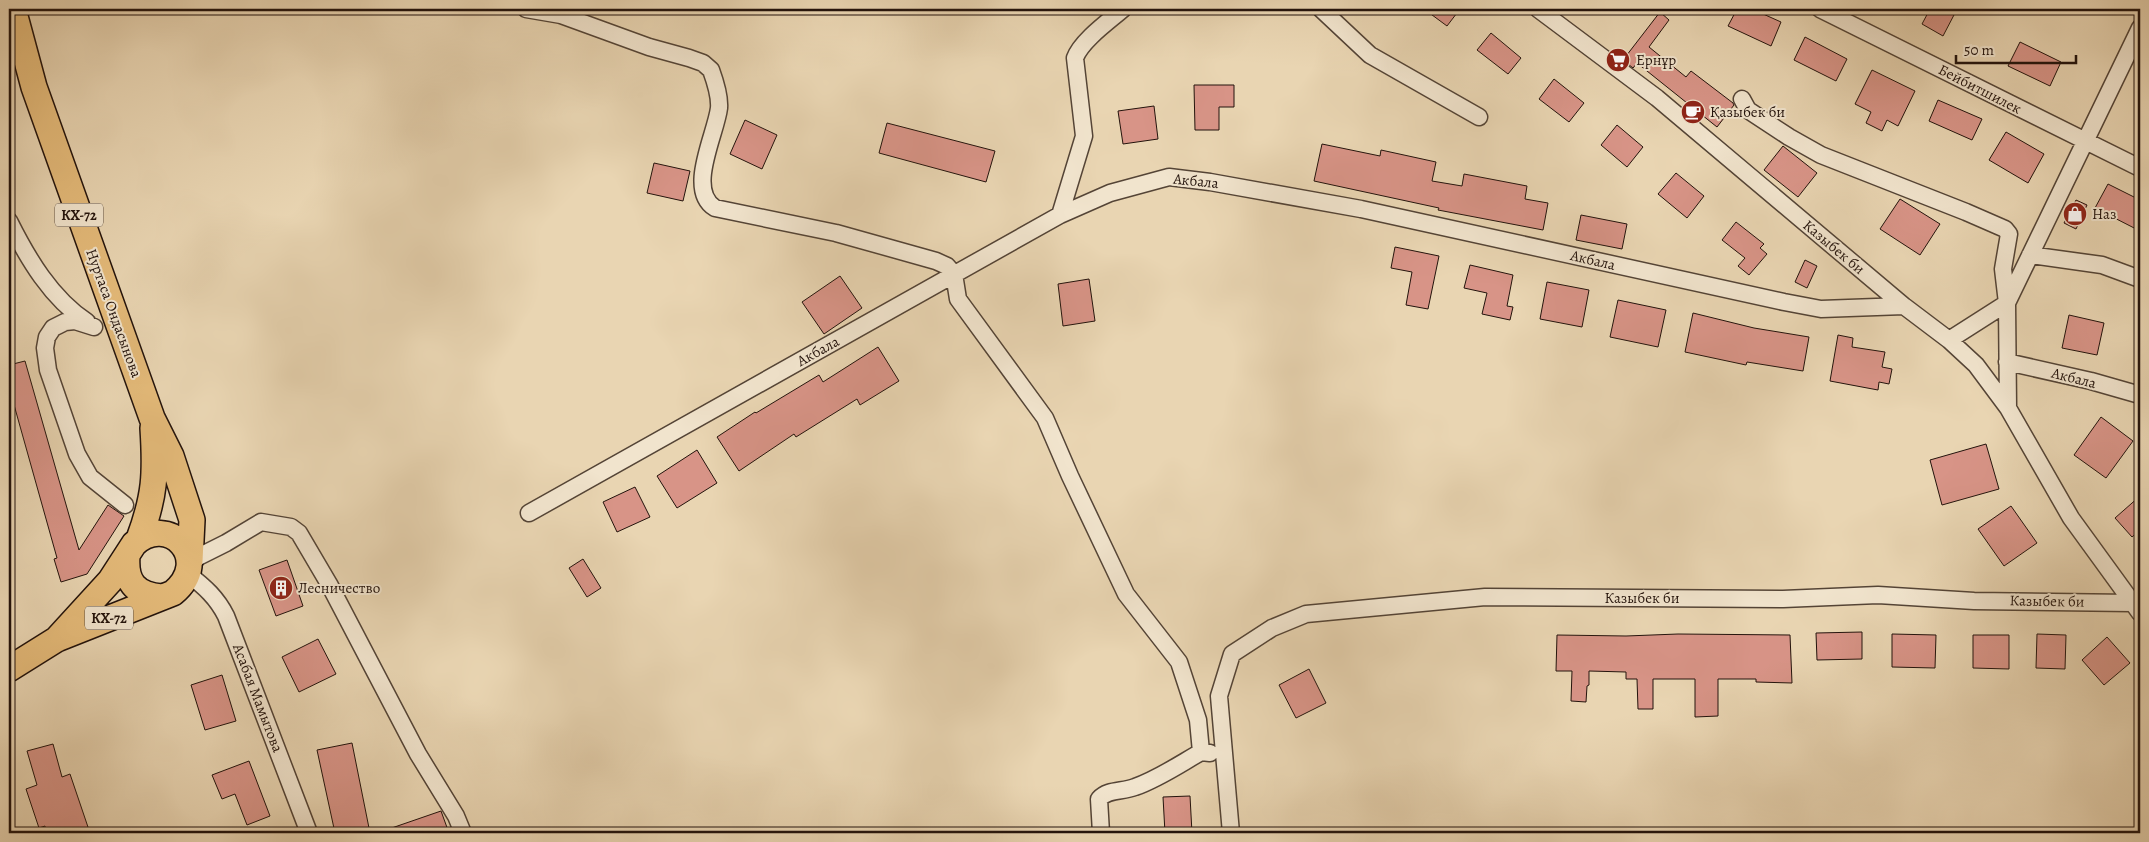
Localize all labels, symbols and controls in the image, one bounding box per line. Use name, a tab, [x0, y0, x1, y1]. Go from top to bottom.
scale bar	[1956, 32, 2076, 64]
text: 50 m	[1964, 40, 1994, 60]
supermarket icon: Ернұр	[1605, 47, 1631, 73]
place label: Ернұр	[1636, 50, 1676, 70]
street label: Бейбитшилек	[1935, 59, 2025, 119]
cafe icon: Қазыбек би	[1680, 99, 1706, 125]
place label: Қазыбек би	[1710, 102, 1785, 122]
street label: Акбала	[1171, 169, 1220, 193]
shop icon: Наз	[2062, 201, 2088, 227]
road number: КХ-72	[55, 204, 103, 226]
place label: Наз	[2092, 204, 2116, 224]
street label: Казыбек би	[1799, 215, 1869, 279]
street label: Акбала	[1568, 245, 1617, 275]
street label: Нуртаса Ондасынова	[81, 246, 147, 380]
street label: Акбала	[792, 331, 843, 371]
street label: Акбала	[2049, 363, 2099, 393]
building icon: Лесничество	[268, 575, 294, 601]
place label: Лесничество	[298, 578, 380, 598]
street label: Казыбек би	[1605, 588, 1680, 608]
street label: Казыбек би	[2009, 590, 2085, 612]
road number: КХ-72	[85, 606, 133, 630]
street label: Асабая Мамытова	[228, 640, 288, 755]

